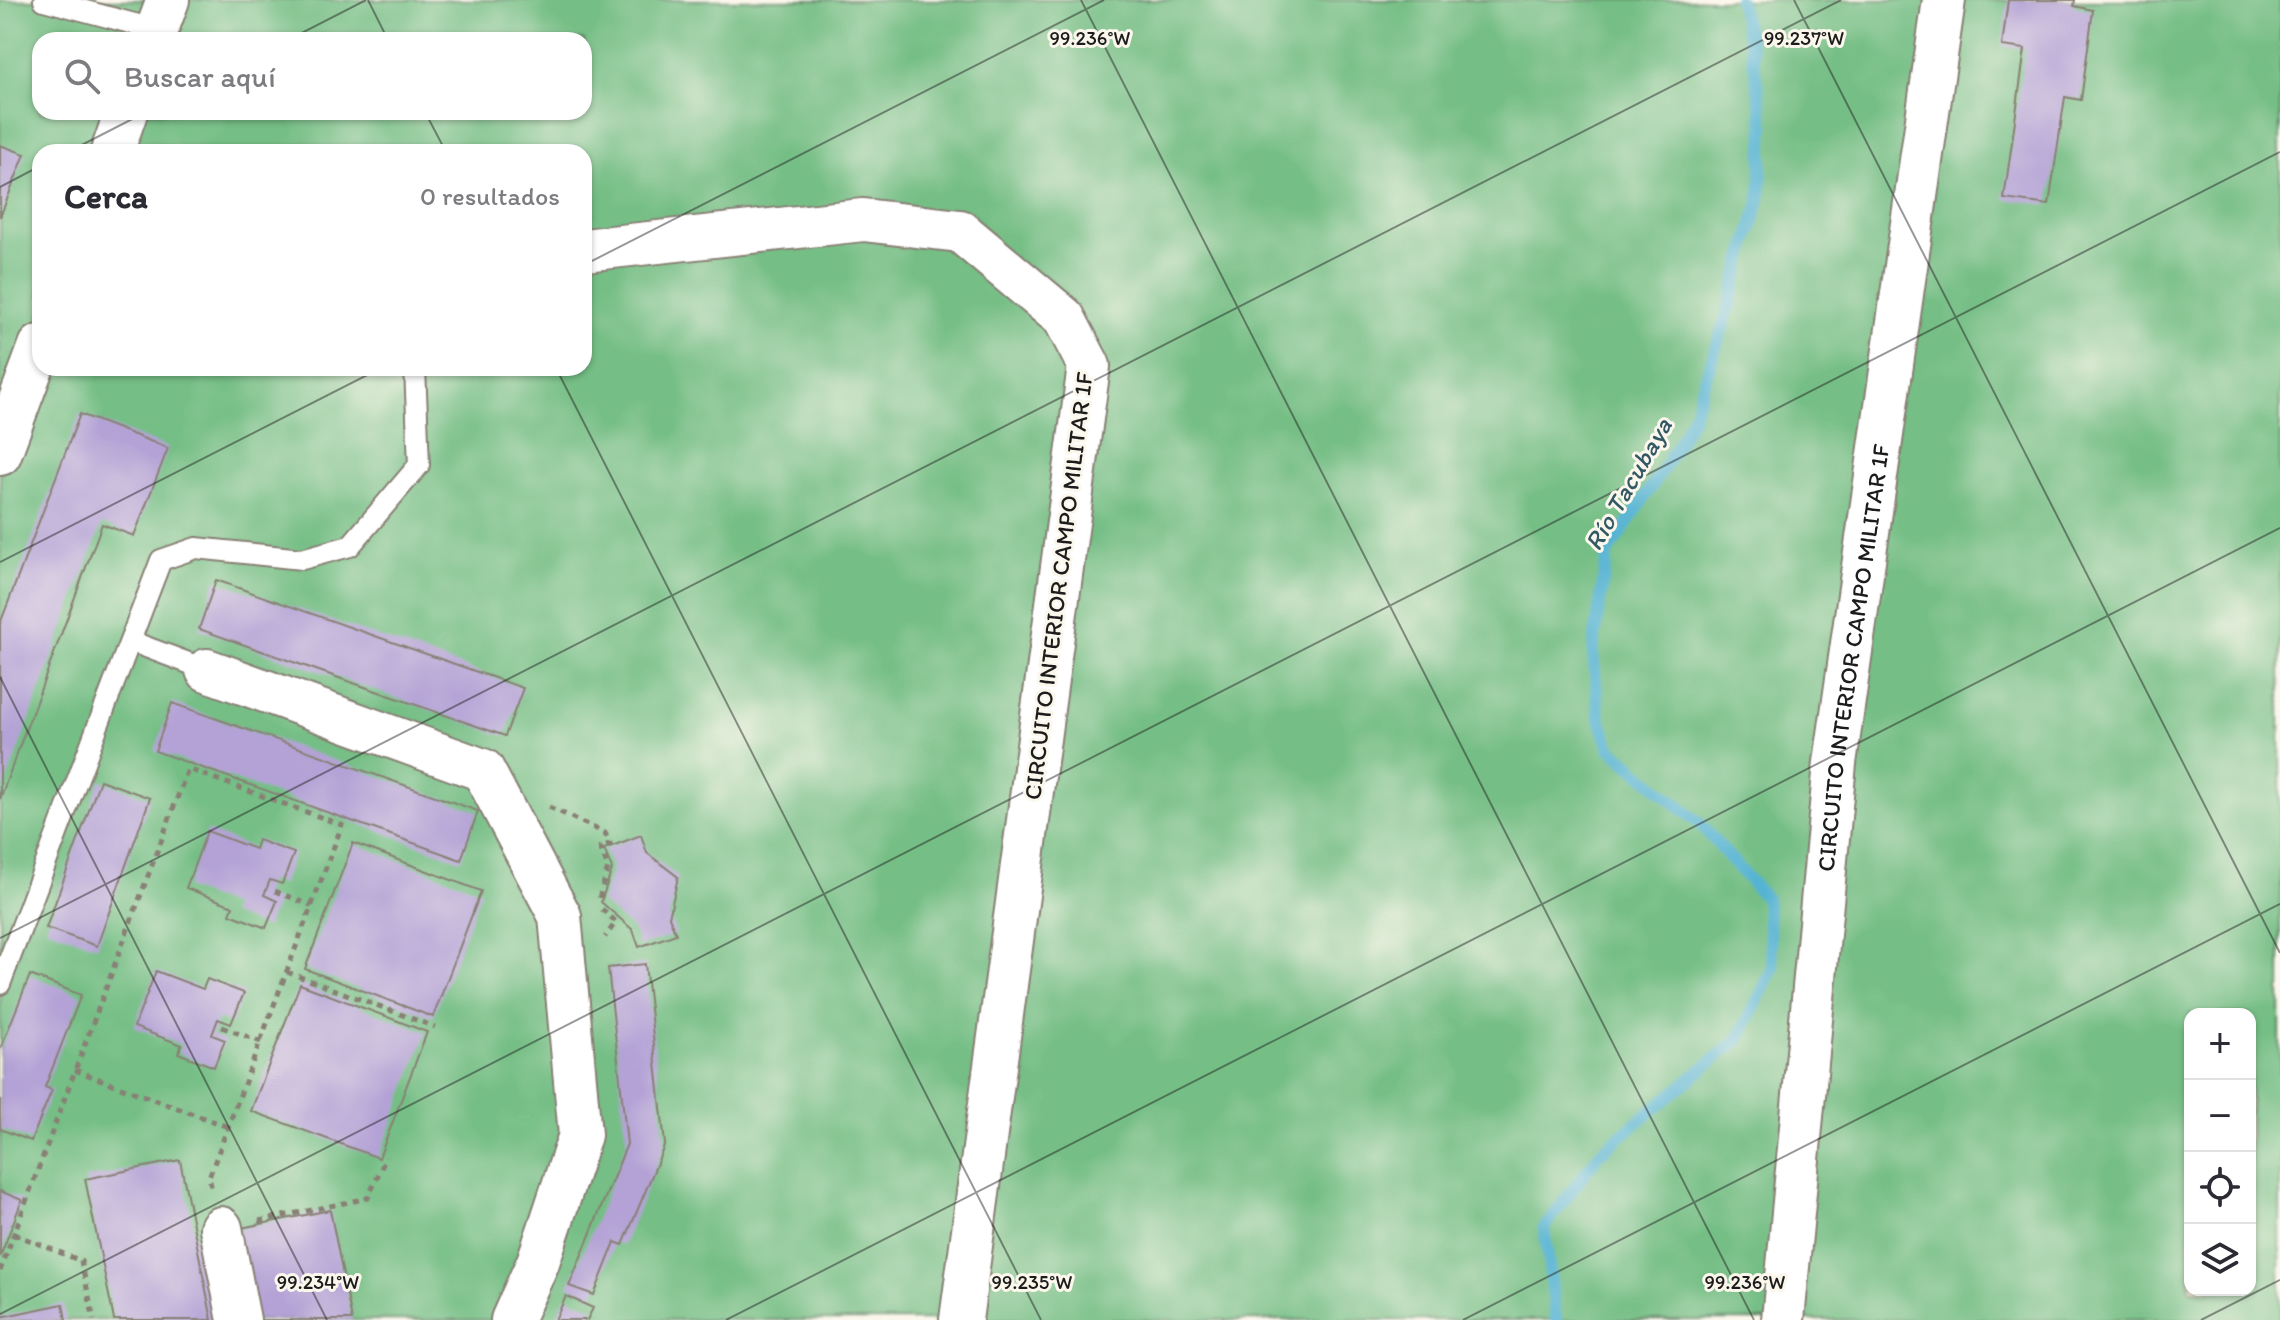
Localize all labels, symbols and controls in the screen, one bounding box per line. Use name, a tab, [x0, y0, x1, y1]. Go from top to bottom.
text: 99.236°W	[1050, 26, 1130, 50]
text: 99.237°W	[1764, 26, 1844, 50]
search box	[32, 32, 592, 120]
icon: search	[60, 54, 104, 98]
text: Buscar aquí	[124, 58, 276, 95]
text: Cerca	[64, 176, 148, 217]
text: 0 resultados	[420, 180, 560, 212]
street label: CIRCUITO INTERIOR CAMPO MILITAR 1F	[1017, 370, 1099, 801]
water label: Río Tacubaya	[1577, 411, 1679, 556]
street label: CIRCUITO INTERIOR CAMPO MILITAR 1F	[1810, 442, 1895, 873]
map controls	[2184, 1008, 2256, 1296]
button: +	[2184, 1008, 2256, 1080]
button: −	[2184, 1080, 2256, 1152]
button: locate	[2184, 1152, 2256, 1224]
button: layers	[2184, 1224, 2256, 1296]
text: 99.234°W	[277, 1270, 359, 1294]
text: 99.235°W	[992, 1270, 1072, 1294]
text: 99.236°W	[1705, 1270, 1785, 1294]

